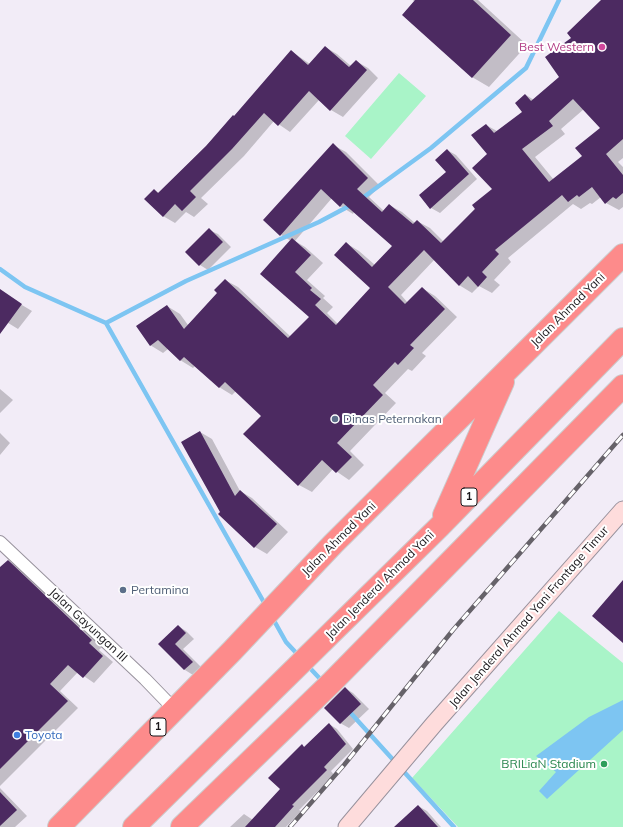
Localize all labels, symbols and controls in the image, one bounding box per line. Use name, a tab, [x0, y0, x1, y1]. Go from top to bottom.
place label: Best Western	[519, 40, 594, 54]
marker: Best Western	[597, 42, 607, 52]
street label: Jalan Ahmad Yani	[528, 270, 608, 350]
place label: Dinas Peternakan	[343, 412, 442, 426]
marker: Dinas Peternakan	[330, 414, 340, 424]
road number: 1	[461, 488, 477, 506]
street label: Jalan Ahmad Yani	[299, 499, 379, 579]
street label: Jalan Jenderal Ahmad Yani Frontage Timur	[446, 523, 612, 711]
street label: Jalan Jenderal Ahmad Yani	[323, 528, 437, 642]
place label: Pertamina	[131, 583, 189, 597]
street label: Jalan Gayungan III	[46, 585, 130, 665]
marker: Pertamina	[118, 585, 128, 595]
road number: 1	[150, 718, 166, 736]
place label: Toyota	[25, 728, 63, 742]
marker: Toyota	[12, 730, 22, 740]
place label: BRILiaN Stadium	[501, 757, 596, 771]
marker: BRILiaN Stadium	[599, 759, 609, 769]

